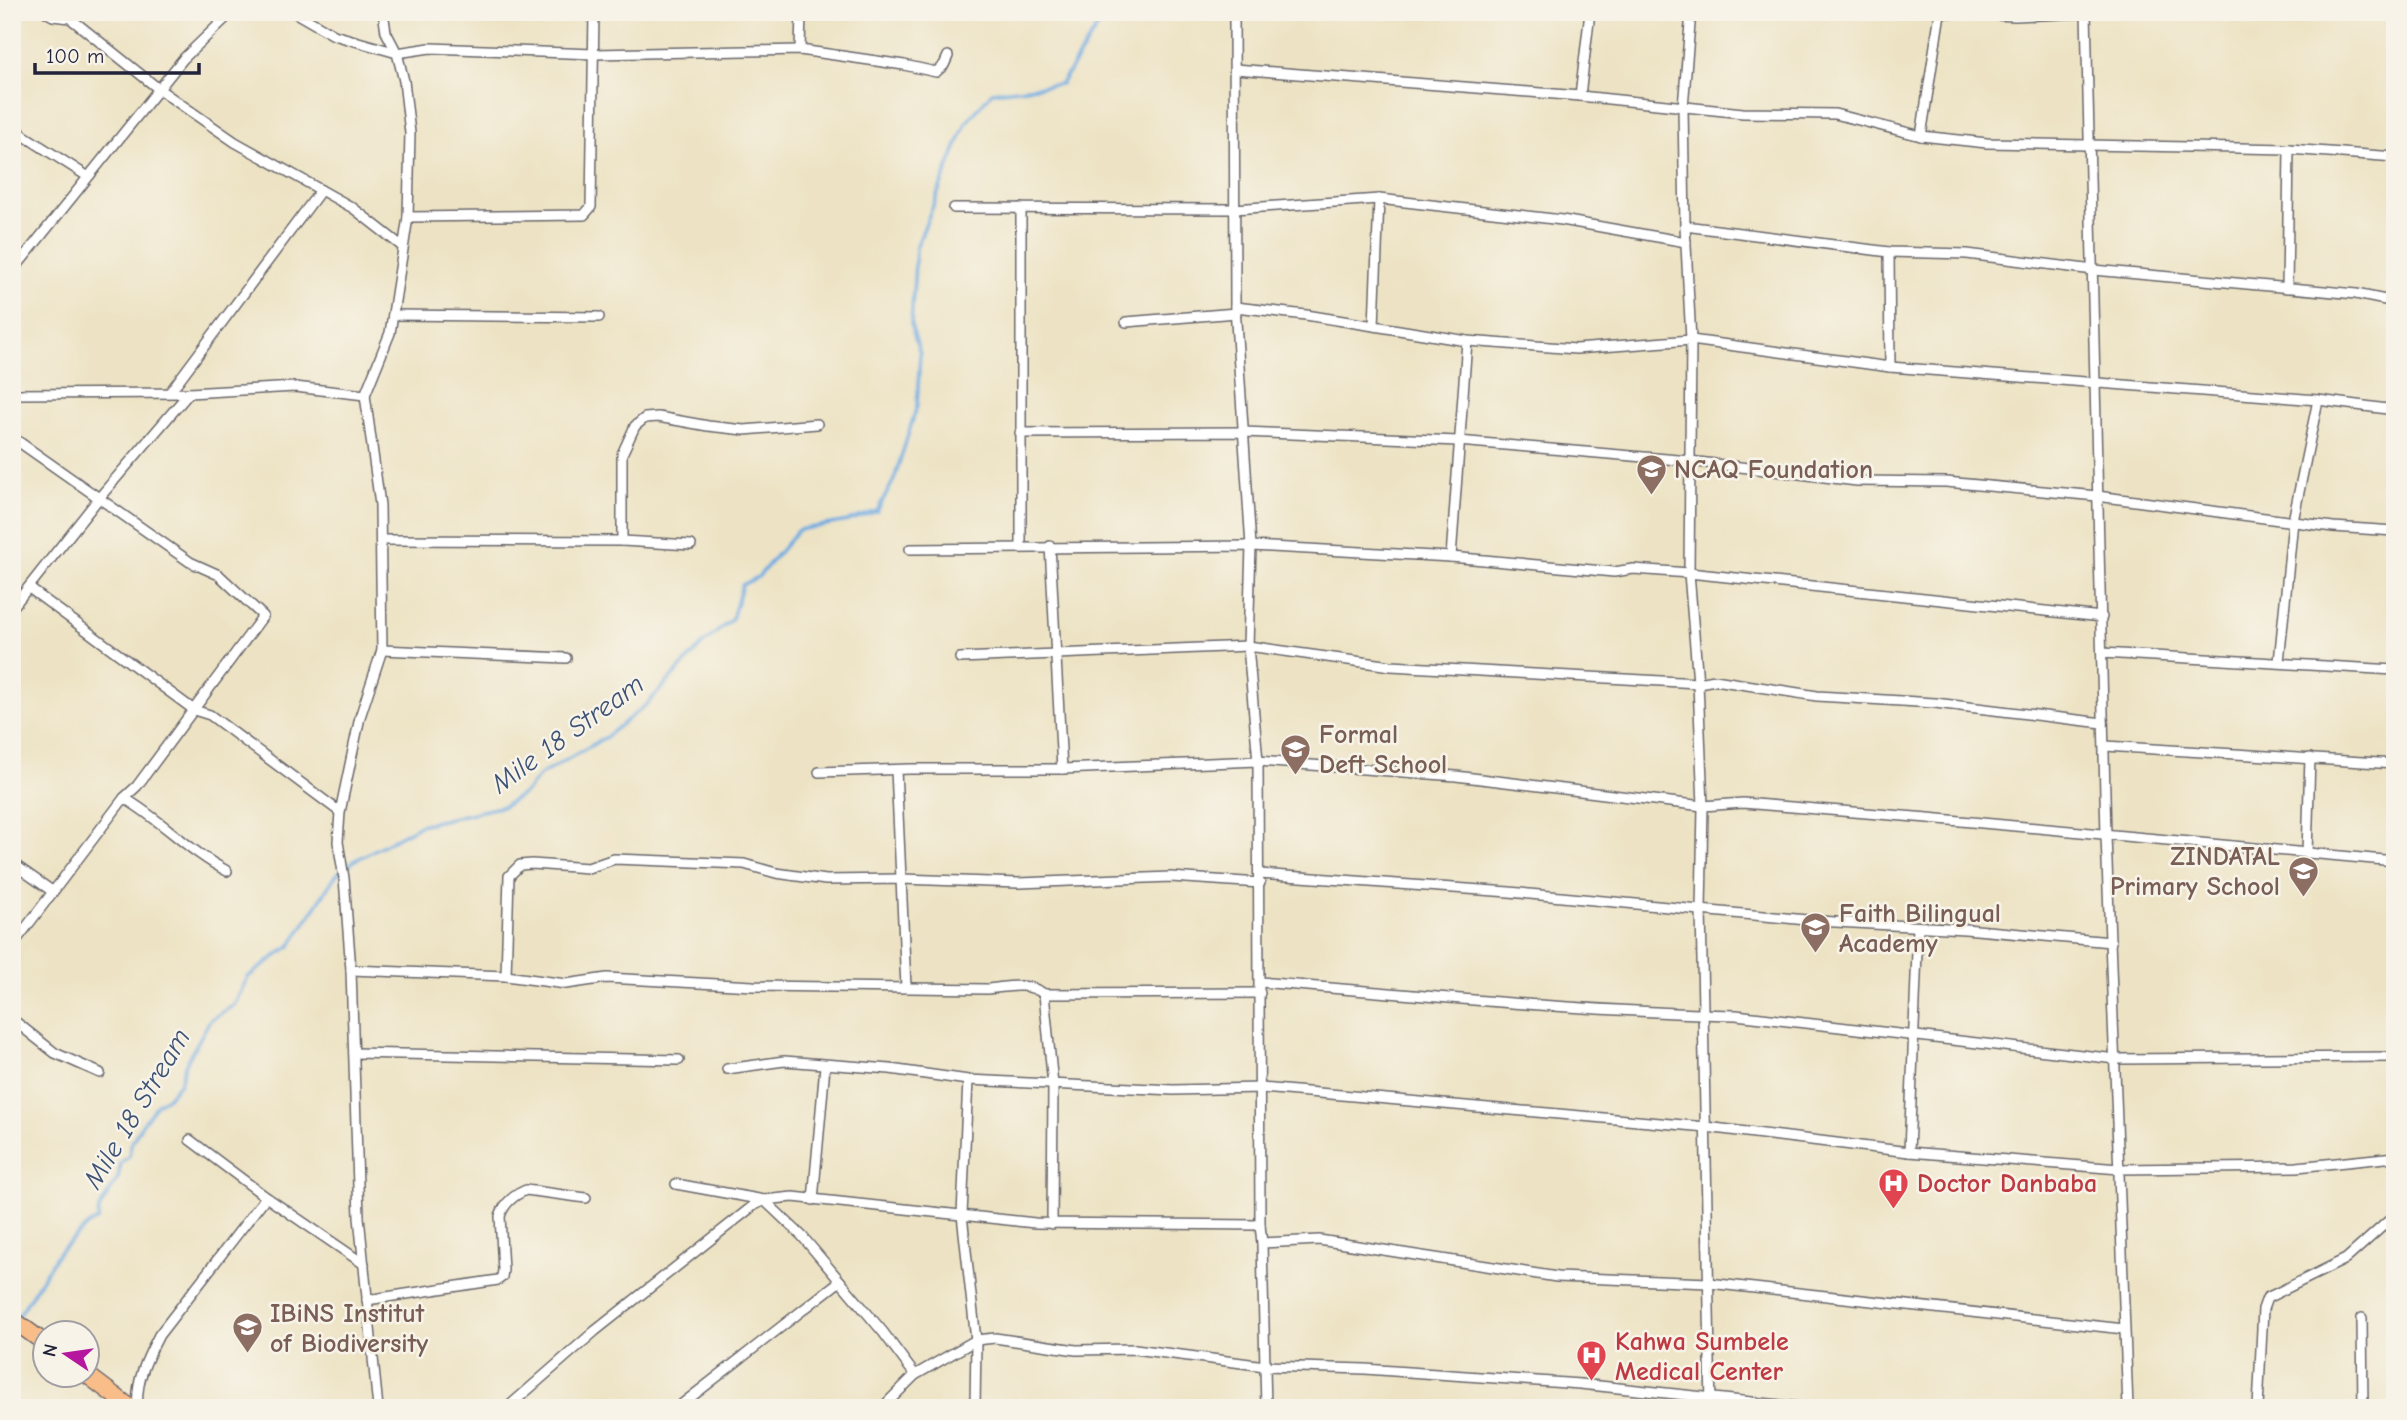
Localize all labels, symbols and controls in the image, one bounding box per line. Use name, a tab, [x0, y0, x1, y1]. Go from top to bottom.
scale bar	[35, 32, 200, 76]
text: 100 m	[46, 44, 104, 68]
school or university icon: NCAQ Foundation	[1634, 452, 1668, 496]
place label: NCAQ Foundation	[1674, 455, 1873, 485]
water label: Mile 18 Stream	[484, 668, 650, 800]
place label: Formal Deft School	[1319, 720, 1447, 780]
school or university icon: Formal Deft School	[1279, 732, 1313, 776]
place label: ZINDATAL Primary School	[2110, 842, 2280, 902]
school or university icon: ZINDATAL Primary School	[2286, 854, 2320, 898]
place label: Faith Bilingual Academy	[1839, 899, 2001, 959]
school or university icon: Faith Bilingual Academy	[1799, 911, 1833, 955]
water label: Mile 18 Stream	[76, 1023, 197, 1195]
hospital icon: Doctor Danbaba	[1877, 1166, 1911, 1210]
place label: Doctor Danbaba	[1917, 1169, 2097, 1199]
place label: IBiNS Institut of Biodiversity	[270, 1299, 428, 1359]
school or university icon: IBiNS Institut of Biodiversity	[230, 1311, 264, 1355]
north arrow	[32, 1318, 102, 1388]
place label: Kahwa Sumbele Medical Center	[1615, 1327, 1789, 1387]
hospital icon: Kahwa Sumbele Medical Center	[1575, 1339, 1609, 1383]
text: N	[38, 1342, 63, 1359]

